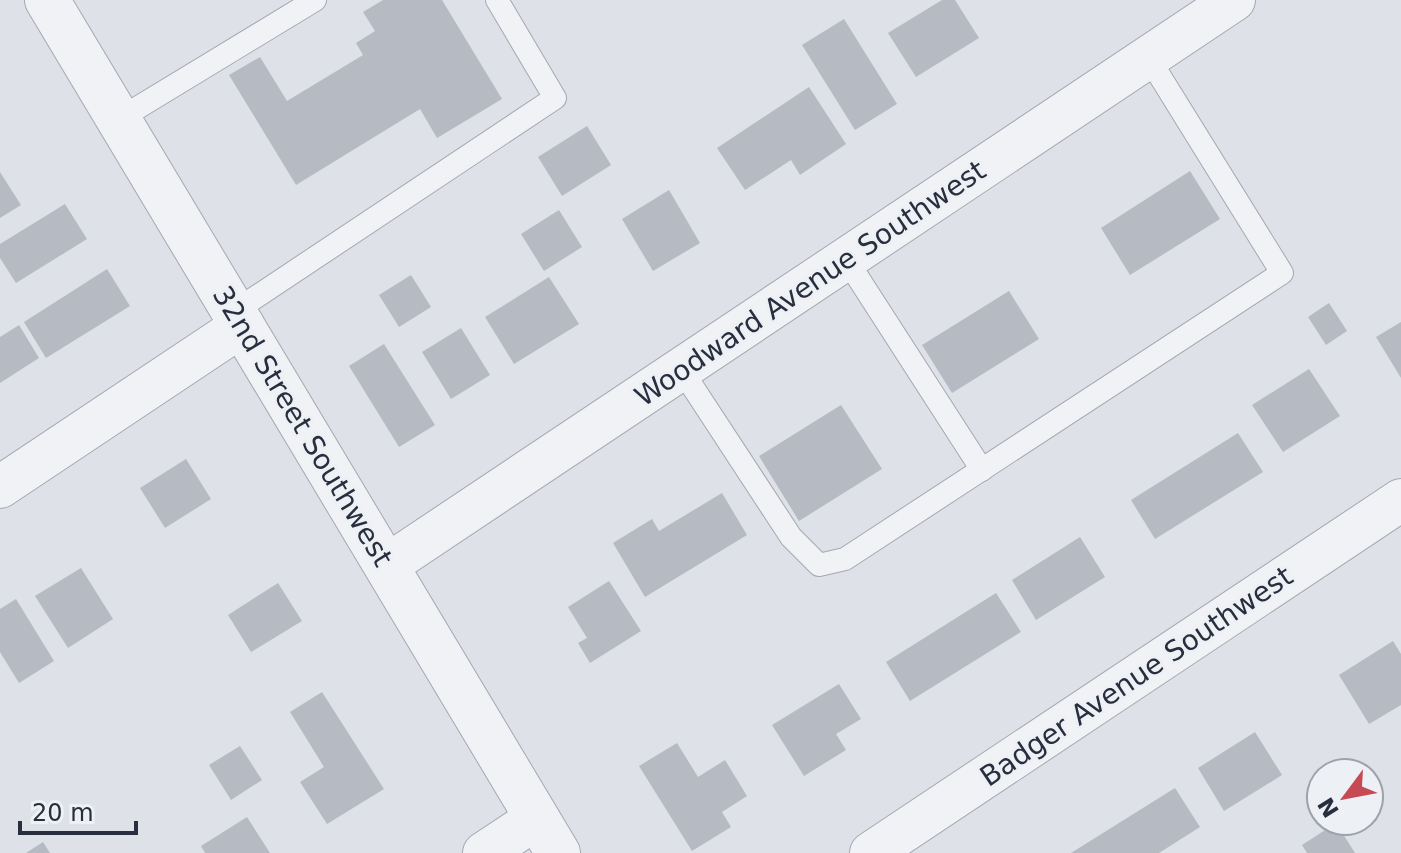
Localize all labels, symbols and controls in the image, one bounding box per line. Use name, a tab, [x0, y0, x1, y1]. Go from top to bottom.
street label: Woodward Avenue Southwest	[629, 153, 992, 413]
street label: 32nd Street Southwest	[206, 280, 399, 572]
street label: Badger Avenue Southwest	[974, 559, 1299, 793]
north arrow	[1305, 757, 1385, 837]
scale bar	[20, 785, 136, 835]
text: N	[1313, 793, 1344, 822]
text: 20 m	[32, 799, 94, 827]

